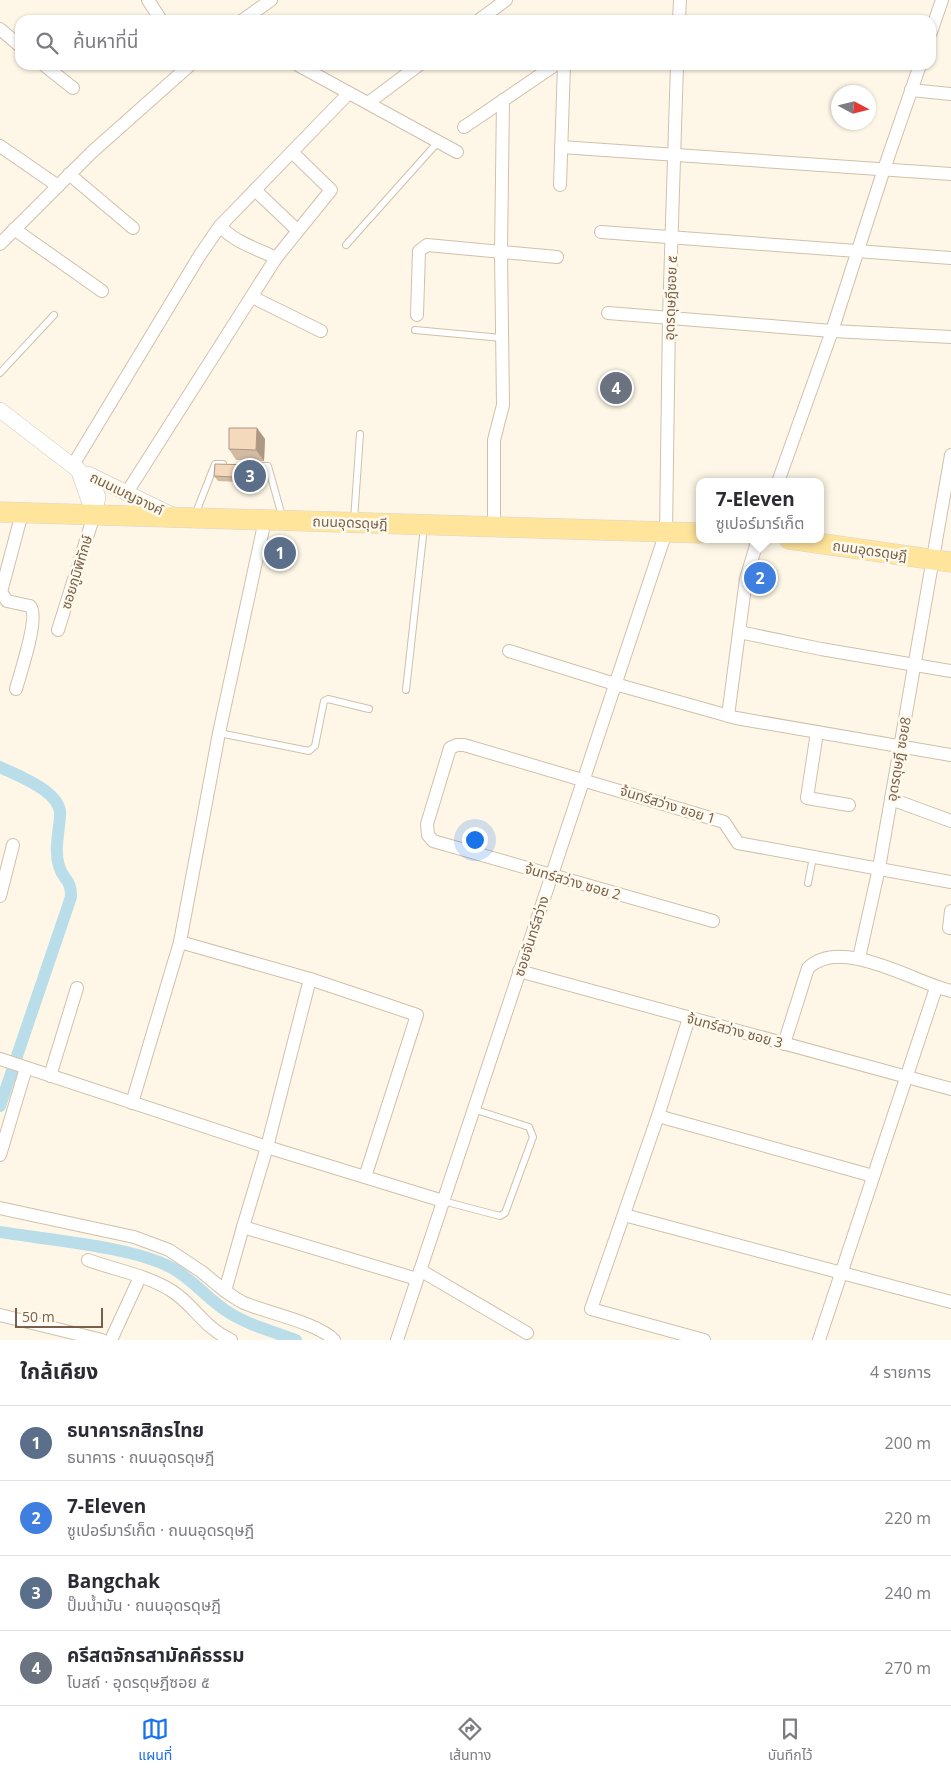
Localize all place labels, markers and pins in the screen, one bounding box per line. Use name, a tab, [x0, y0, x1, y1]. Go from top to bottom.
pin: 4	[600, 369, 632, 407]
pin: 3	[234, 457, 266, 495]
pin: 1	[264, 534, 296, 572]
pin: 2	[744, 559, 776, 597]

